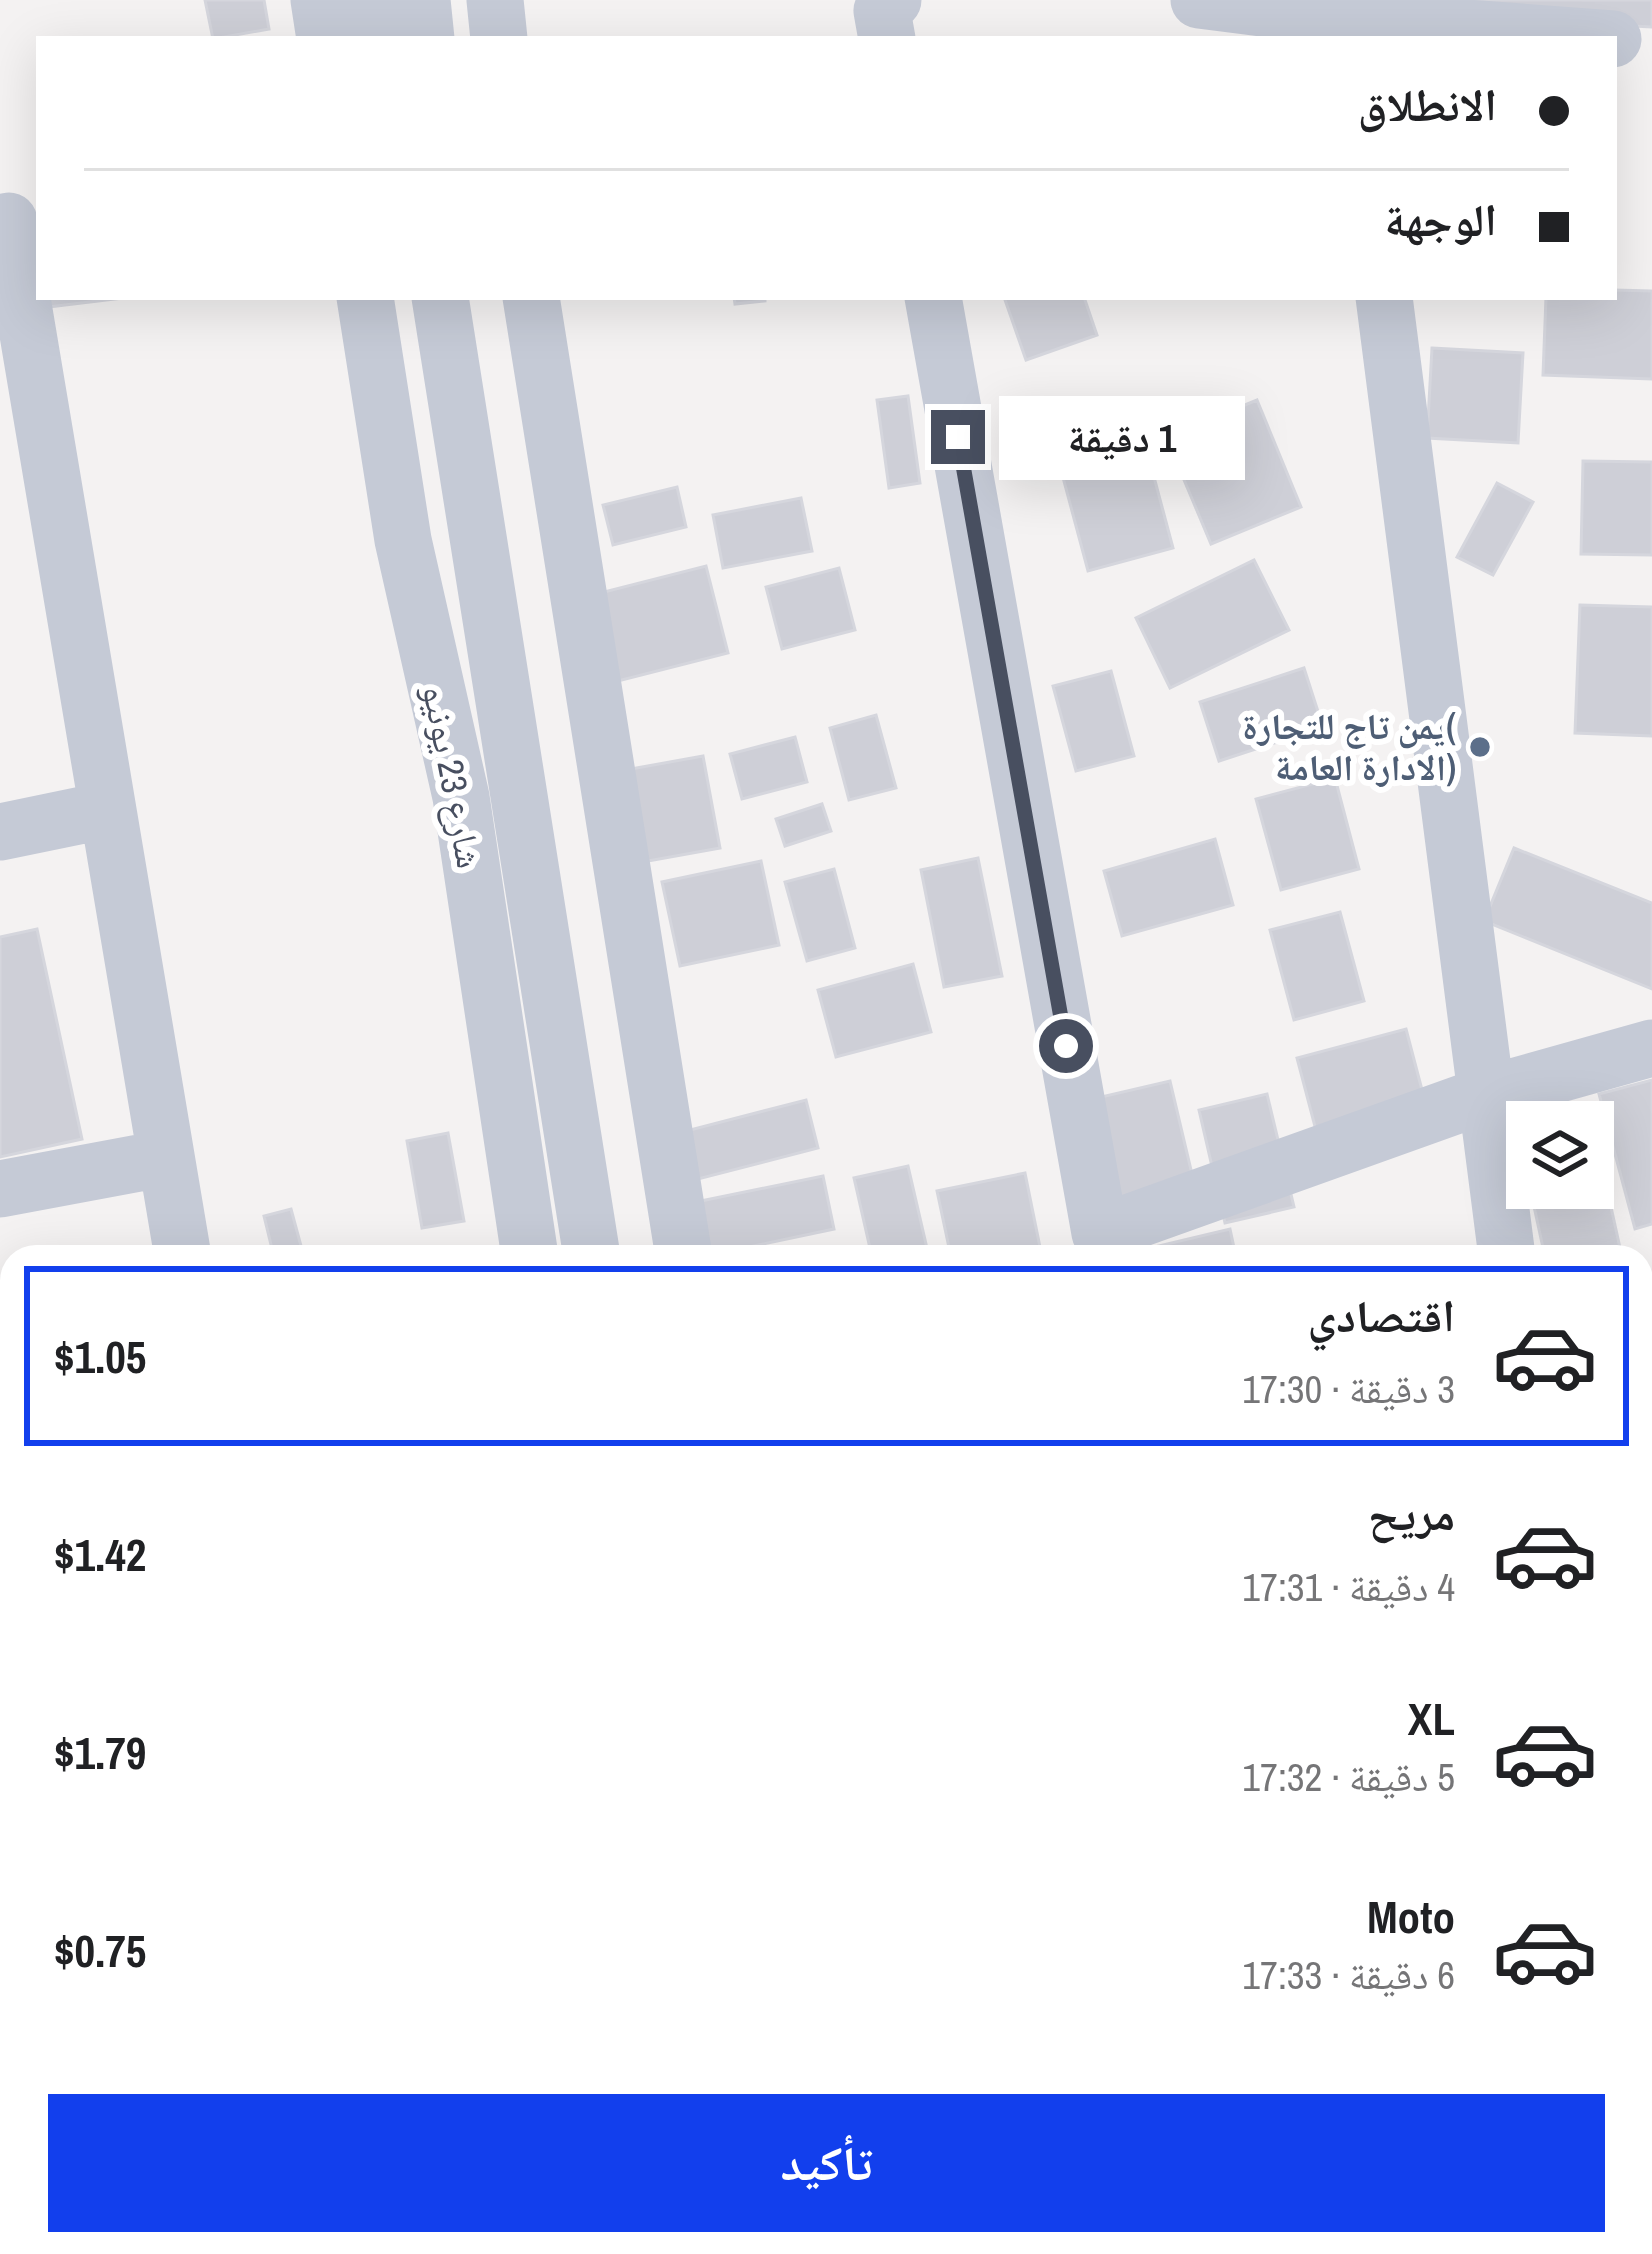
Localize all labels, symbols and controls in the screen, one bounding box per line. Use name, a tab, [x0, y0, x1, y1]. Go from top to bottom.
text: الانطلاق	[1358, 74, 1497, 135]
text: الوجهة	[1384, 189, 1497, 250]
callout: 1 دقيقة	[1000, 395, 1246, 479]
route end	[931, 410, 985, 464]
text: 1 دقيقة	[1068, 412, 1176, 464]
street label: شارع 23 يونيو	[412, 680, 494, 872]
place label: يمن تاج للتجارة( الادارة العامة)	[1242, 702, 1456, 791]
marker: يمن تاج للتجارة( الادارة العامة)	[1467, 734, 1493, 760]
route start	[1039, 1019, 1093, 1073]
map controls	[1506, 1101, 1614, 1209]
button: layers	[1506, 1101, 1614, 1209]
text: اقتصادي	[1308, 1285, 1455, 1346]
icon: car	[1491, 1302, 1599, 1410]
text: $1.05	[54, 1326, 146, 1387]
text: 3 دقيقة · 17:30	[1242, 1363, 1455, 1415]
text: مريح	[1368, 1483, 1455, 1544]
icon: car	[1491, 1500, 1599, 1608]
text: $1.42	[54, 1524, 146, 1585]
text: 4 دقيقة · 17:31	[1242, 1561, 1455, 1613]
text: XL	[1408, 1688, 1455, 1749]
icon: car	[1491, 1698, 1599, 1806]
text: $1.79	[54, 1722, 146, 1783]
text: 5 دقيقة · 17:32	[1242, 1751, 1455, 1803]
text: Moto	[1367, 1886, 1455, 1947]
icon: car	[1491, 1896, 1599, 2004]
text: $0.75	[54, 1920, 146, 1981]
text: 6 دقيقة · 17:33	[1242, 1949, 1455, 2001]
button: تأكيد	[48, 2094, 1605, 2232]

